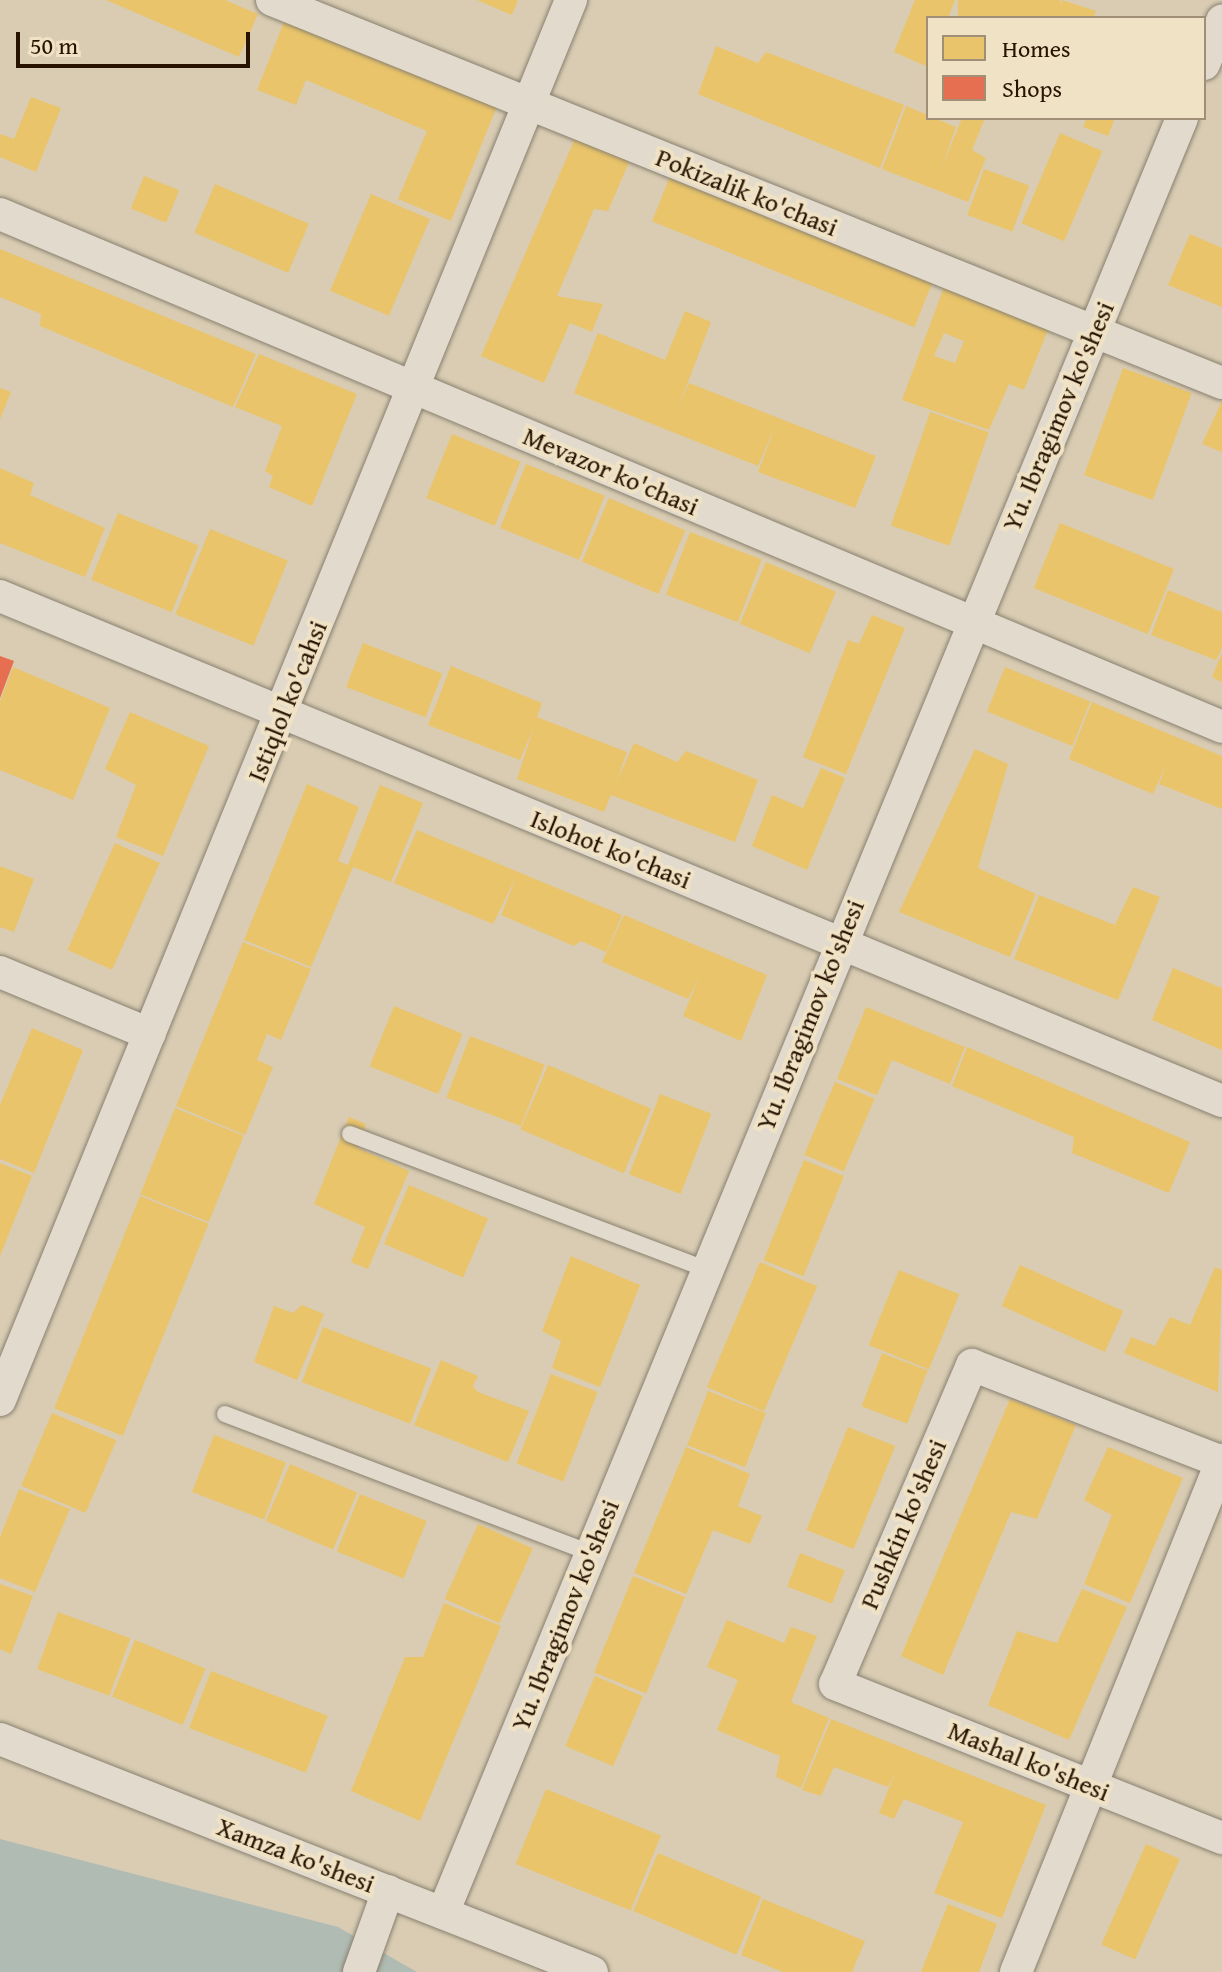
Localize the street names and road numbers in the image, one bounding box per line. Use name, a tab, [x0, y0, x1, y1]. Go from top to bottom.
street label: Pokizalik ko'chasi	[652, 141, 842, 243]
street label: Yu. Ibragimov ko'shesi	[996, 297, 1120, 535]
street label: Mevazor ko'chasi	[519, 420, 703, 522]
street label: Istiqlol ko'cahsi	[241, 616, 333, 786]
street label: Islohot ko'chasi	[526, 803, 696, 895]
street label: Yu. Ibragimov ko'shesi	[749, 895, 871, 1135]
street label: Pushkin ko'shesi	[853, 1435, 953, 1613]
street label: Yu. Ibragimov ko'shesi	[504, 1495, 626, 1735]
street label: Mashal ko'shesi	[944, 1714, 1114, 1808]
street label: Xamza ko'shesi	[213, 1811, 379, 1899]

